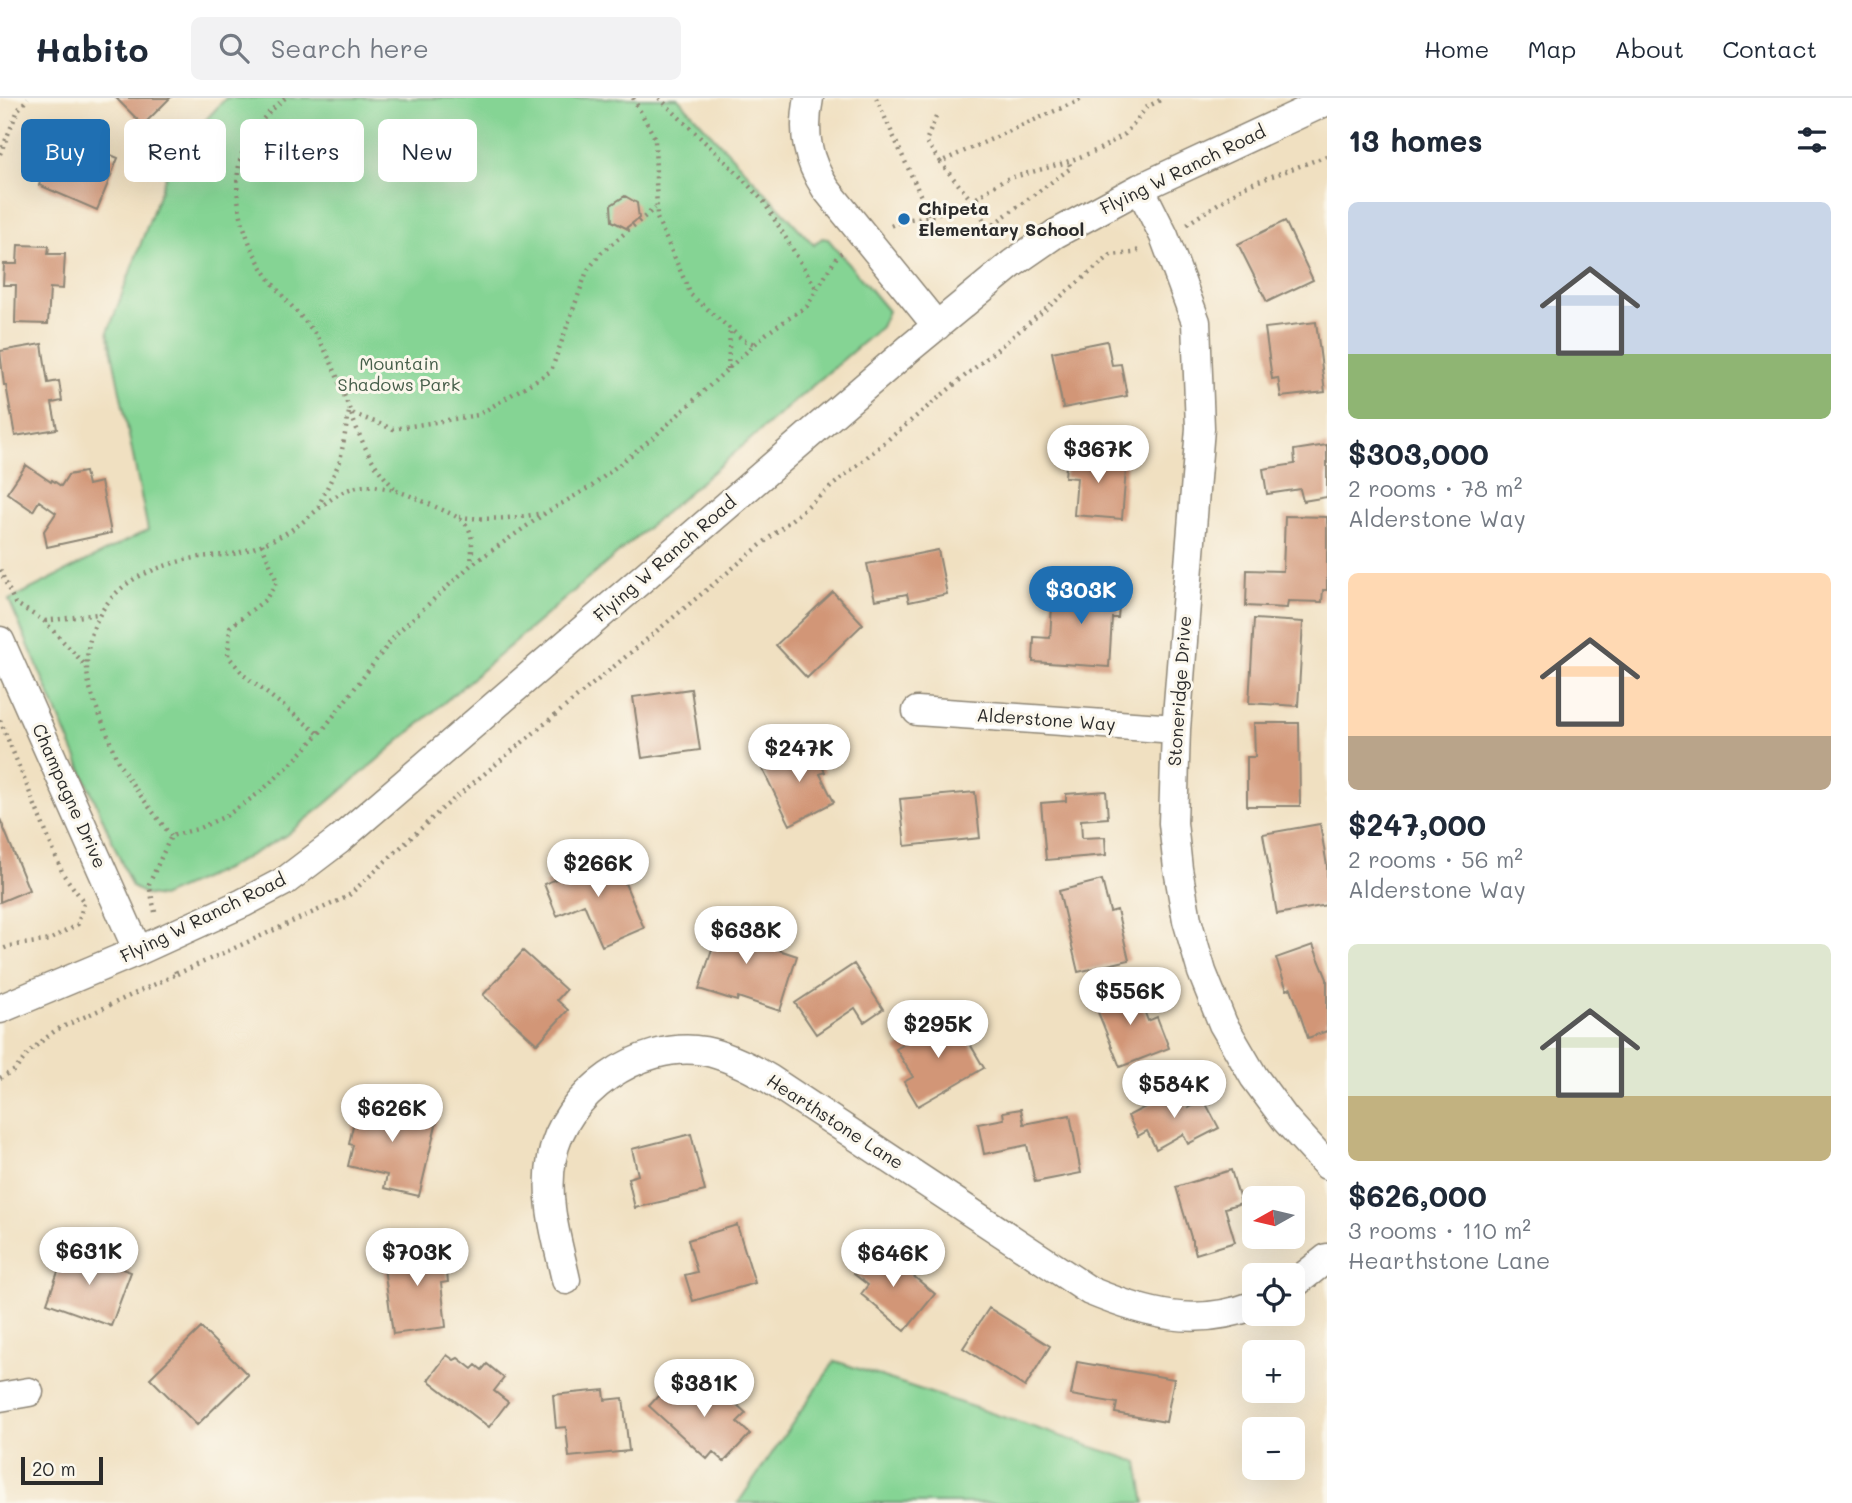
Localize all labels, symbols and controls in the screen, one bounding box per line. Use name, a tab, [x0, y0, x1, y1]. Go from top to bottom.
search box	[191, 17, 681, 80]
text: Habito	[35, 27, 149, 70]
icon: search	[215, 29, 253, 67]
text: Search here	[271, 31, 429, 65]
text: Home	[1424, 33, 1489, 64]
text: Map	[1527, 33, 1576, 64]
text: About	[1614, 33, 1684, 64]
text: Contact	[1722, 33, 1817, 64]
chip: Buy	[21, 119, 110, 182]
chip: Rent	[124, 119, 226, 182]
chip: Filters	[240, 119, 364, 182]
chip: New	[378, 119, 477, 182]
street label: Flying W Ranch Road	[1096, 119, 1269, 220]
text: 13 homes	[1348, 120, 1483, 160]
icon: filters	[1793, 121, 1831, 159]
place label: Chipeta Elementary School	[918, 196, 1084, 241]
marker: Chipeta Elementary School	[896, 211, 912, 227]
icon: home	[1527, 248, 1653, 374]
park label: Mountain Shadows Park	[338, 351, 460, 396]
pin: $367K	[1049, 426, 1147, 485]
text: $367K	[1063, 433, 1133, 463]
text: $303,000	[1348, 433, 1489, 473]
text: 2 rooms · 78 m²	[1348, 473, 1522, 503]
street label: Flying W Ranch Road	[588, 490, 741, 627]
text: Alderstone Way	[1348, 503, 1526, 533]
pin: $303K	[1032, 566, 1130, 626]
text: $303K	[1045, 574, 1117, 604]
street label: Stoneridge Drive	[1162, 615, 1196, 767]
icon: home	[1527, 619, 1653, 745]
street label: Alderstone Way	[976, 702, 1116, 736]
street label: Champagne Drive	[27, 720, 113, 872]
pin: $247K	[750, 724, 848, 784]
text: $247K	[764, 732, 834, 762]
text: $247,000	[1348, 804, 1486, 844]
pin: $266K	[549, 840, 647, 899]
text: 2 rooms · 56 m²	[1348, 844, 1523, 874]
text: $266K	[563, 847, 633, 877]
street label: Flying W Ranch Road	[116, 867, 289, 968]
text: Alderstone Way	[1348, 874, 1526, 904]
pin: $638K	[697, 906, 795, 966]
text: $638K	[710, 914, 782, 944]
pin: $556K	[1081, 968, 1179, 1027]
text: $556K	[1095, 975, 1165, 1005]
icon: home	[1527, 990, 1653, 1116]
pin: $295K	[889, 1000, 987, 1060]
text: $295K	[903, 1008, 973, 1038]
pin: $584K	[1125, 1060, 1223, 1120]
street label: Hearthstone Lane	[763, 1068, 908, 1174]
text: $584K	[1138, 1068, 1210, 1098]
pin: $626K	[343, 1084, 441, 1144]
text: $626K	[357, 1092, 427, 1122]
text: $626,000	[1348, 1175, 1487, 1215]
north arrow	[1242, 1186, 1306, 1250]
map controls	[1242, 1186, 1305, 1480]
text: 3 rooms · 110 m²	[1348, 1215, 1531, 1245]
pin: $631K	[40, 1228, 138, 1287]
pin: $703K	[368, 1228, 466, 1288]
pin: $646K	[844, 1230, 942, 1289]
text: $631K	[55, 1235, 123, 1265]
text: $703K	[382, 1236, 452, 1266]
text: $646K	[857, 1237, 929, 1267]
text: Hearthstone Lane	[1348, 1245, 1550, 1275]
button: locate	[1242, 1263, 1305, 1326]
button: +	[1242, 1340, 1305, 1403]
pin: $381K	[655, 1360, 753, 1419]
text: $381K	[670, 1367, 738, 1397]
button: −	[1242, 1417, 1305, 1480]
scale bar	[21, 1454, 103, 1486]
text: 20 m	[32, 1456, 76, 1481]

